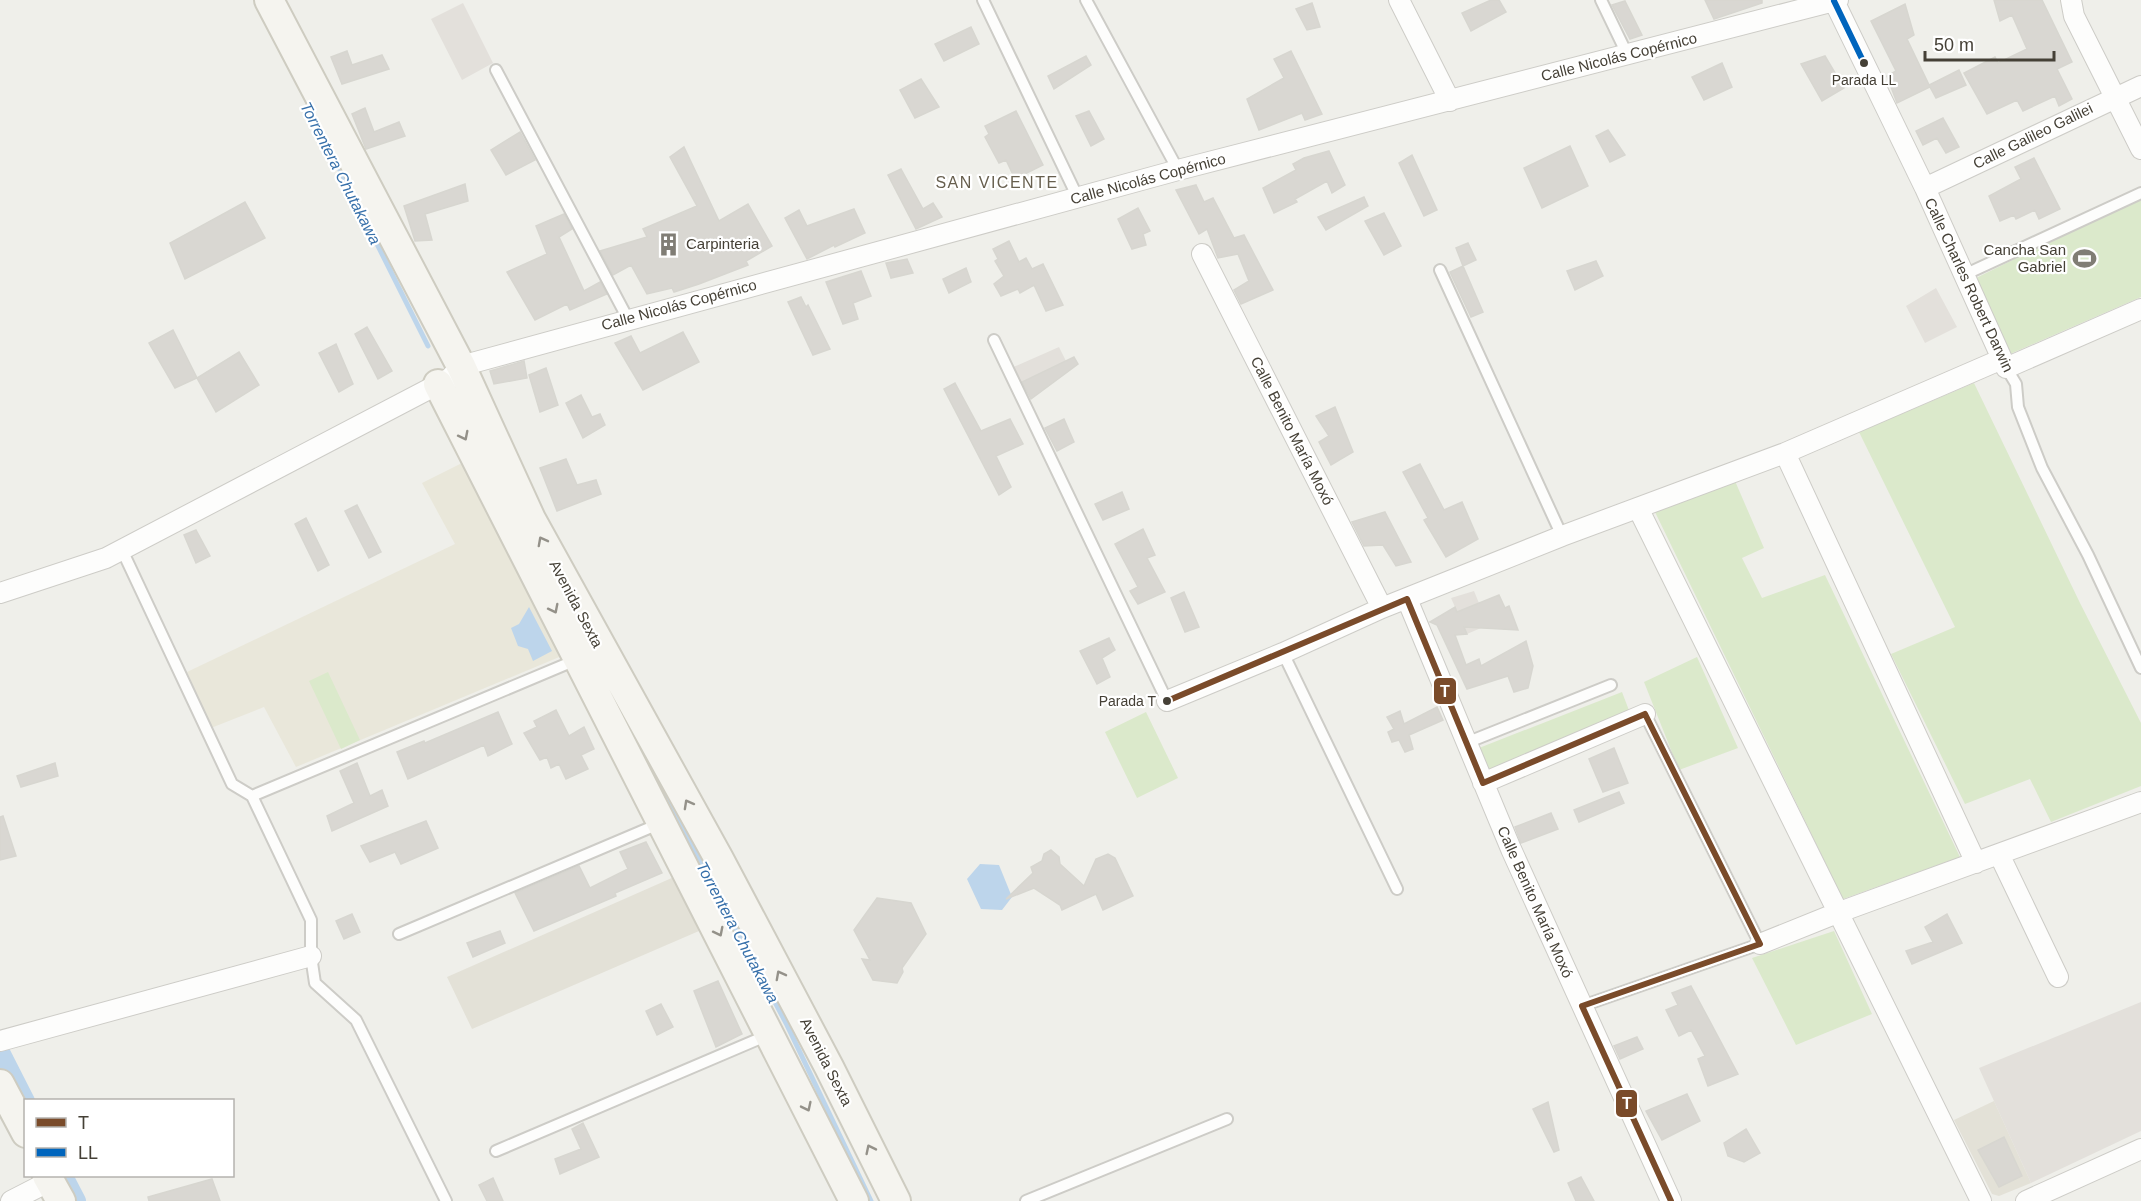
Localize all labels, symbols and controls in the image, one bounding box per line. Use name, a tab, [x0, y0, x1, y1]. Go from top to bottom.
scale bar	[1925, 24, 2054, 62]
street label: Calle Nicolás Copérnico	[1539, 29, 1699, 84]
text: 50 m	[1934, 35, 1974, 55]
marker: Parada LL	[1858, 57, 1870, 69]
place label: Parada LL	[1832, 72, 1897, 88]
water label: Torrentera Chutakawa	[297, 99, 384, 247]
street label: Calle Galileo Galilei	[1970, 99, 2095, 172]
street label: Calle Nicolás Copérnico	[1068, 150, 1227, 207]
district label: SAN VICENTE	[935, 174, 1059, 191]
street label: Calle Charles Robert Darwin	[1922, 195, 2017, 375]
building icon: Carpinteria	[655, 231, 681, 257]
place label: Carpinteria	[686, 235, 760, 252]
place label: Cancha San Gabriel	[1983, 241, 2066, 275]
sports icon: Cancha San Gabriel	[2071, 246, 2097, 272]
street label: Calle Nicolás Copérnico	[599, 276, 758, 333]
street label: Calle Benito María Moxó	[1248, 354, 1337, 508]
one-way arrow	[457, 430, 469, 441]
one-way arrow	[538, 536, 550, 547]
street label: Avenida Sexta	[546, 557, 607, 651]
one-way arrow	[547, 603, 558, 614]
line badge: T	[1433, 677, 1457, 705]
text: T	[1440, 683, 1450, 700]
place label: Parada T	[1099, 693, 1156, 709]
marker: Parada T	[1161, 695, 1173, 707]
one-way arrow	[683, 800, 695, 810]
street label: Calle Benito María Moxó	[1494, 823, 1577, 980]
water label: Torrentera Chutakawa	[693, 859, 782, 1006]
one-way arrow	[712, 926, 724, 937]
one-way arrow	[776, 971, 788, 982]
street label: Avenida Sexta	[797, 1015, 856, 1109]
line badge: T	[1615, 1089, 1638, 1118]
text: T	[1622, 1095, 1632, 1112]
legend	[24, 1099, 234, 1177]
one-way arrow	[800, 1100, 811, 1111]
text: T	[78, 1113, 89, 1133]
text: LL	[78, 1143, 98, 1163]
one-way arrow	[865, 1144, 877, 1155]

